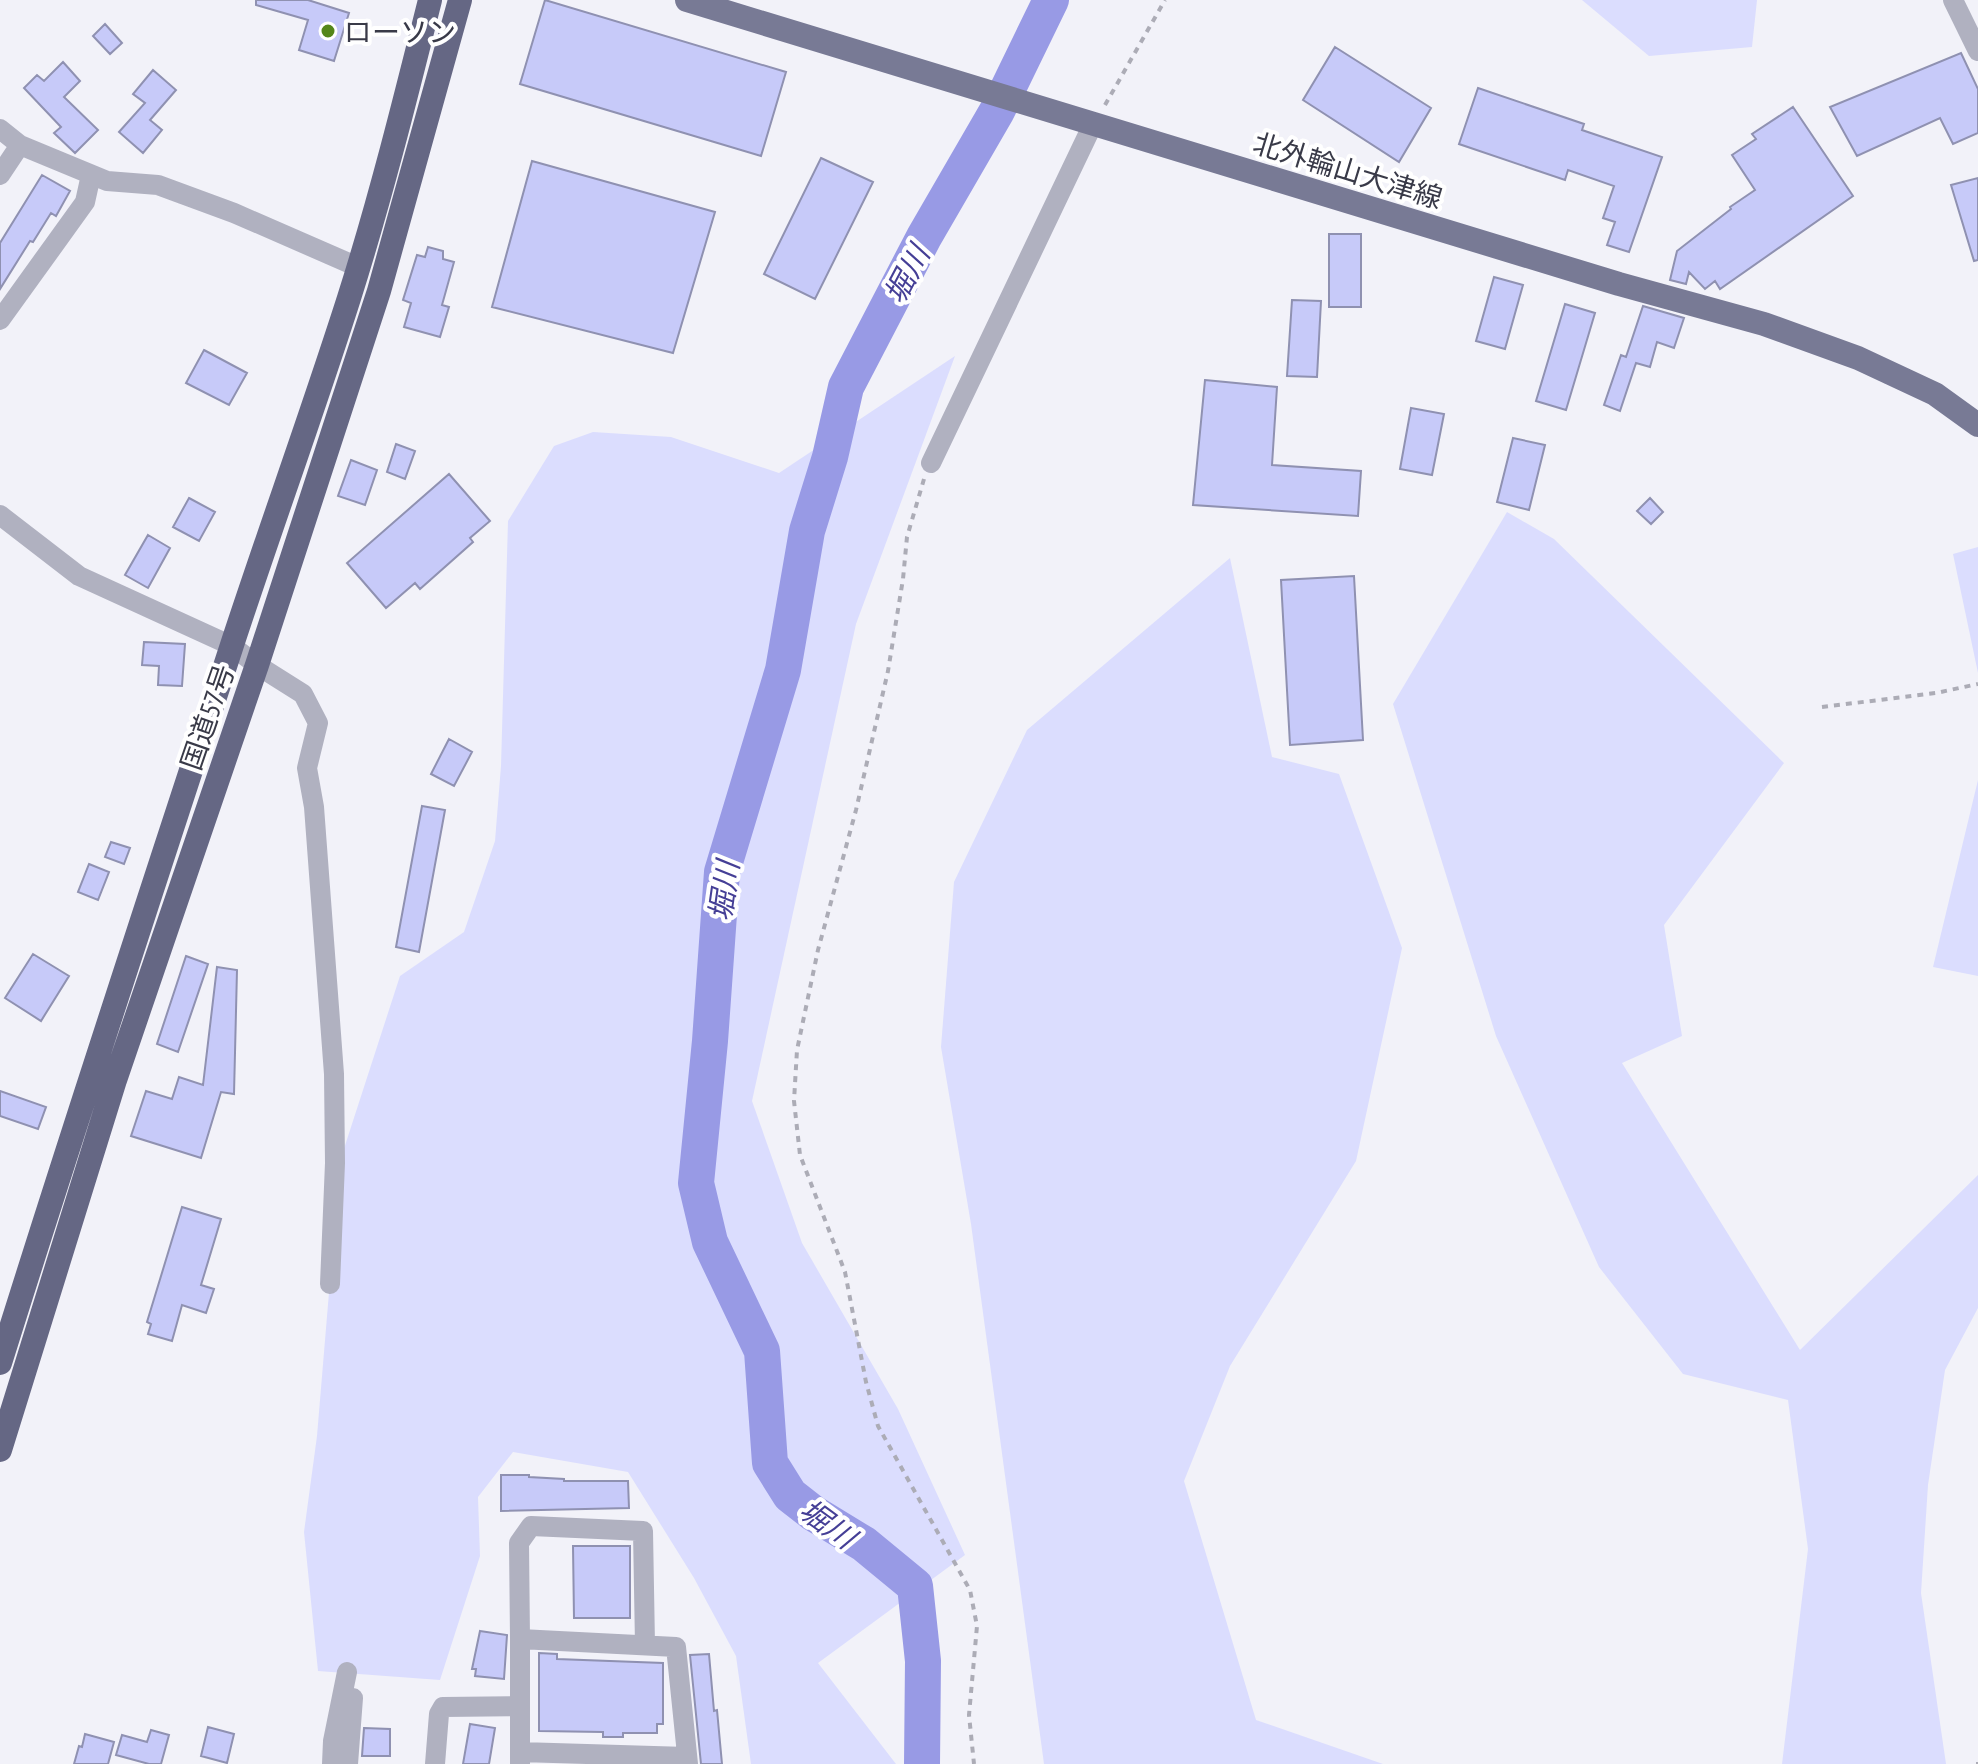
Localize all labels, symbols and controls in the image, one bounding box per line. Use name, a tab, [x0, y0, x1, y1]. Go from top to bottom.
place label: ローソン	[344, 13, 456, 50]
marker: ローソン	[319, 22, 337, 40]
street label: 北外輪山大津線	[1249, 124, 1447, 216]
water label: 堀川	[875, 236, 939, 310]
street label: 国道57号	[172, 659, 242, 775]
water label: 堀川	[700, 856, 747, 923]
water label: 堀川	[792, 1490, 866, 1558]

